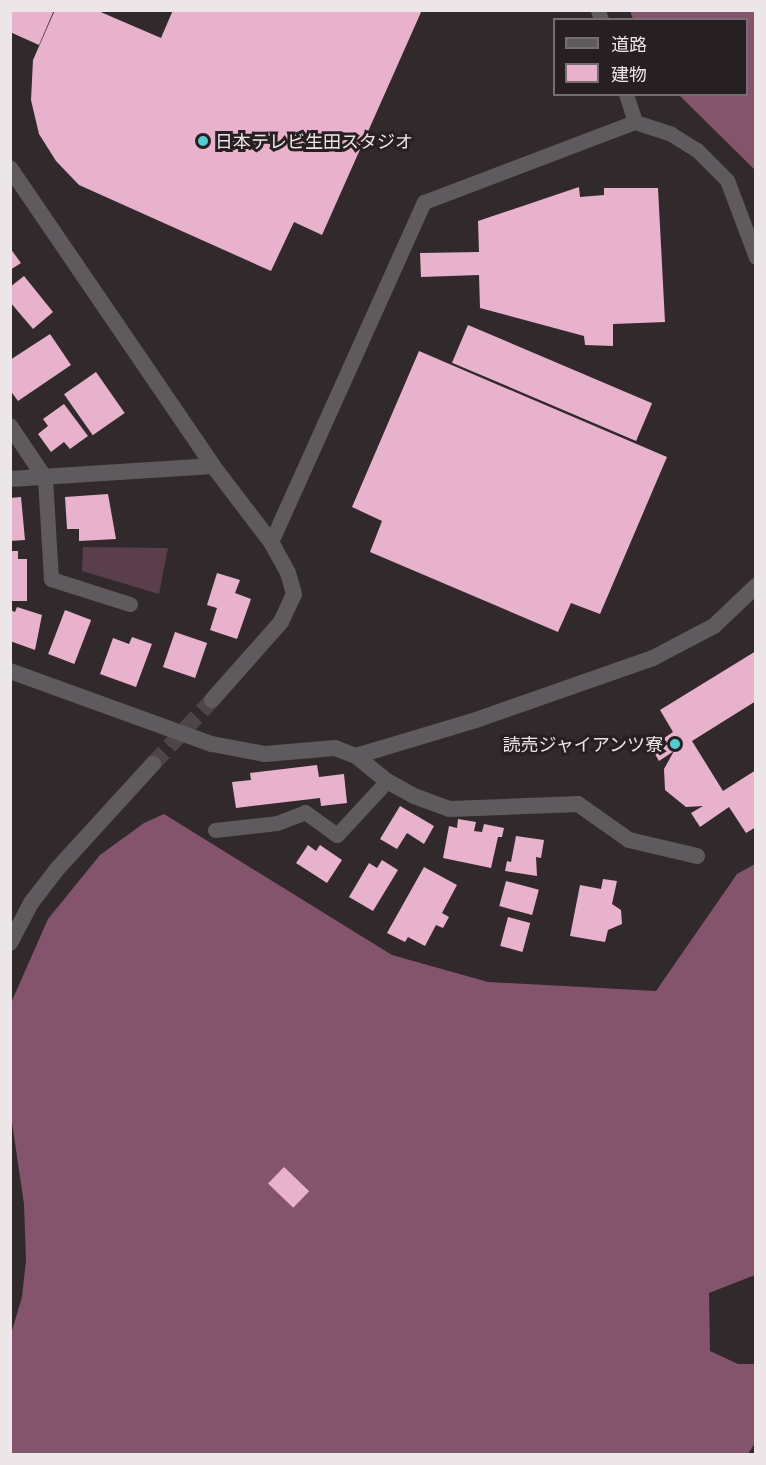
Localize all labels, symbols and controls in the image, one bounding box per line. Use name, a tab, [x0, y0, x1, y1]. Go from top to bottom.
legend	[553, 18, 748, 96]
text: 道路	[611, 33, 647, 55]
text: 建物	[611, 63, 647, 85]
place label: 日本テレビ生田スタジオ	[215, 130, 413, 152]
marker: 日本テレビ生田スタジオ	[196, 134, 210, 148]
place label: 読売ジャイアンツ寮	[501, 733, 663, 755]
marker: 読売ジャイアンツ寮	[668, 737, 682, 751]

